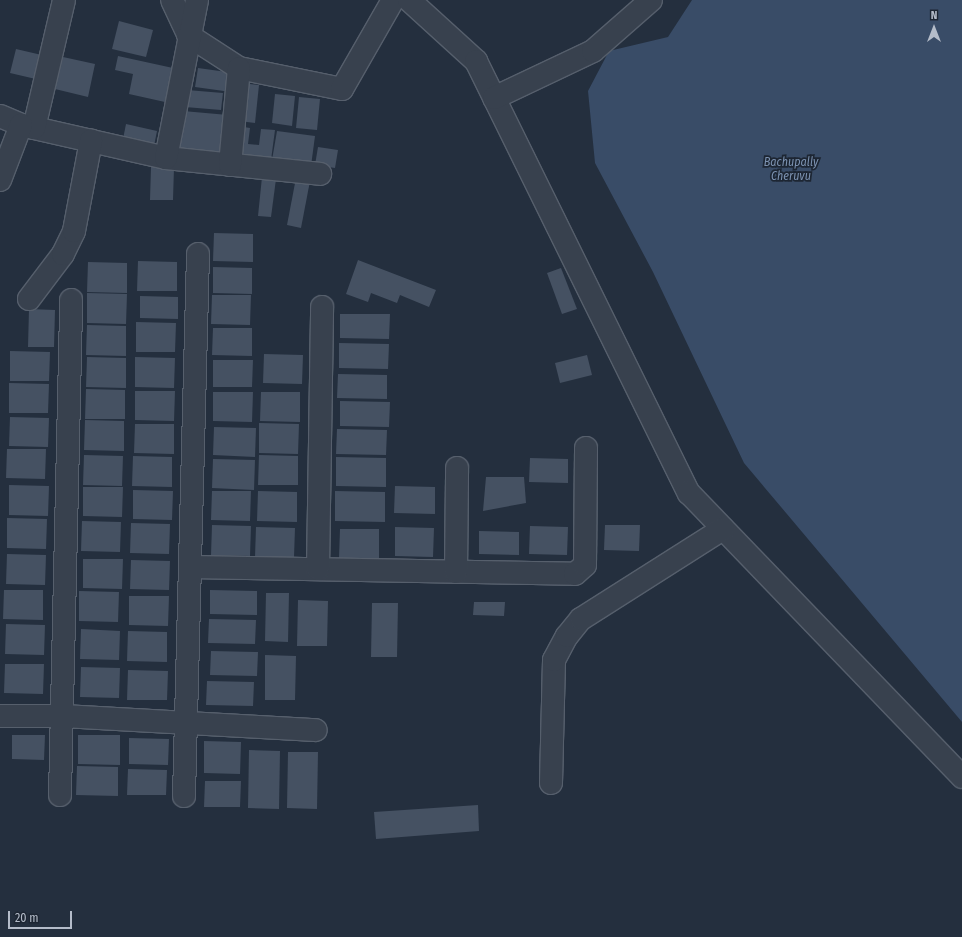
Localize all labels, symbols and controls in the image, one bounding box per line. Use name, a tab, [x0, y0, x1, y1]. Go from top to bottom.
north arrow	[914, 8, 954, 48]
text: N	[931, 9, 937, 22]
water label: Bachupally Cheruvu	[764, 156, 818, 184]
scale bar	[10, 903, 74, 929]
text: 20 m	[15, 911, 39, 925]

